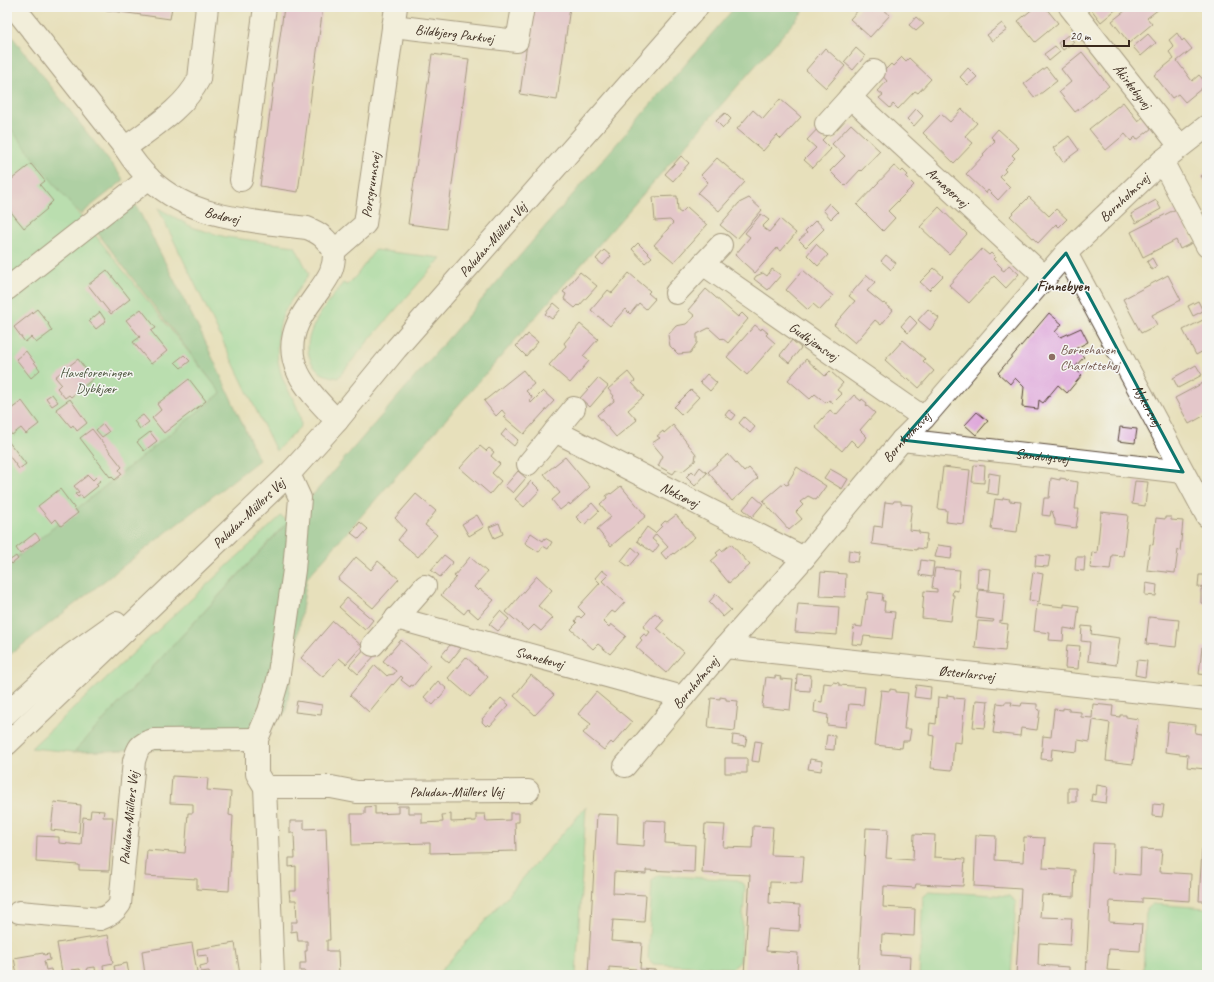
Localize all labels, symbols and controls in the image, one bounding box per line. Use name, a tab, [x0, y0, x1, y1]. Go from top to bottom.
street label: Bildbjerg Parkvej	[414, 21, 497, 47]
scale bar	[1064, 22, 1129, 48]
text: 20 m	[1070, 28, 1092, 44]
street label: Åkirkebyvej	[1109, 61, 1157, 114]
street label: Porsgrunnsvej	[358, 149, 384, 219]
street label: Arnagervej	[923, 164, 973, 213]
street label: Bornholmsvej	[1096, 168, 1154, 226]
street label: Paludan-Müllers Vej	[456, 197, 532, 280]
street label: Bodøvej	[203, 203, 243, 228]
district label: Finnebyen	[1037, 277, 1090, 296]
street label: Gudhjemsvej	[786, 319, 843, 366]
place label: Børnehaven Charlottehøj	[1060, 341, 1122, 374]
marker: Børnehaven Charlottehøj	[1047, 352, 1057, 362]
park label: Haveforeningen Dybkjær	[60, 364, 133, 397]
street label: Nykersvej	[1129, 382, 1166, 431]
street label: Bornholmsvej	[879, 407, 936, 466]
street label: Sandvigsvej	[1014, 445, 1072, 468]
street label: Paludan-Müllers Vej	[209, 473, 290, 552]
street label: Neksøvej	[658, 478, 703, 513]
street label: Svanekevej	[513, 643, 568, 673]
street label: Bornholmsvej	[669, 652, 724, 712]
street label: Østerlarsvej	[938, 662, 997, 685]
street label: Paludan-Müllers Vej	[116, 769, 142, 866]
street label: Paludan-Müllers Vej	[410, 783, 505, 801]

